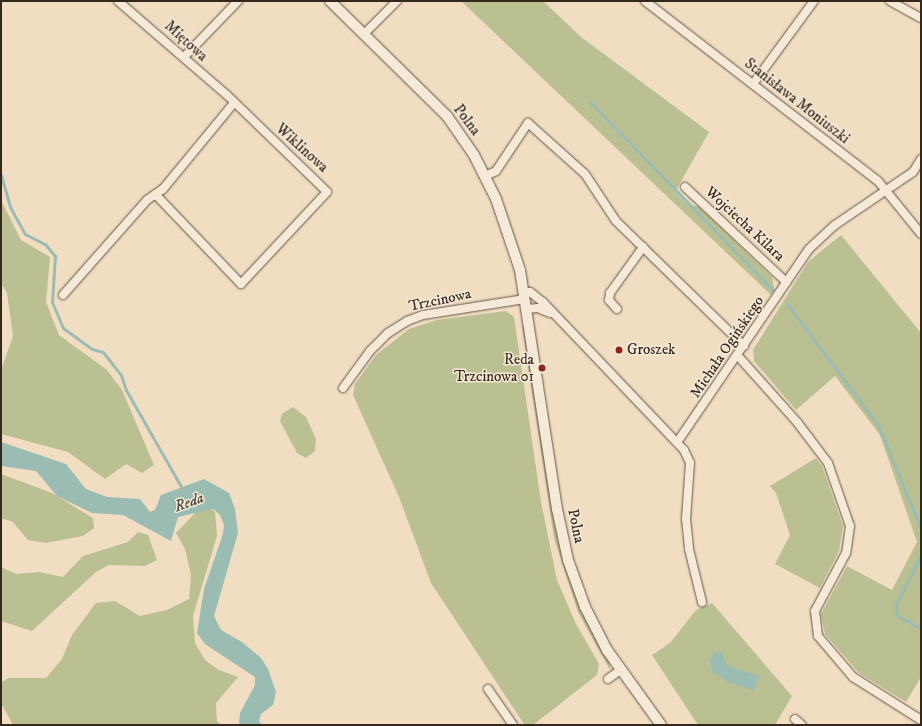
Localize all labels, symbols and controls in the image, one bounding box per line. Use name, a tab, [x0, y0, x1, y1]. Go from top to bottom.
street label: Miętowa	[161, 17, 211, 65]
street label: Stanisława Moniuszki	[741, 54, 853, 148]
street label: Polna	[449, 101, 485, 139]
street label: Wiklinowa	[272, 120, 332, 176]
street label: Wojciecha Kilara	[702, 183, 788, 265]
street label: Trzcinowa	[407, 285, 473, 315]
street label: Michała Ogińskiego	[686, 293, 768, 401]
place label: Groszek	[627, 341, 676, 359]
marker: Groszek	[614, 345, 624, 355]
place label: Reda Trzcinowa 01	[454, 350, 534, 385]
marker: Reda Trzcinowa 01	[537, 363, 547, 373]
water label: Reda	[172, 488, 206, 516]
street label: Polna	[564, 507, 588, 545]

